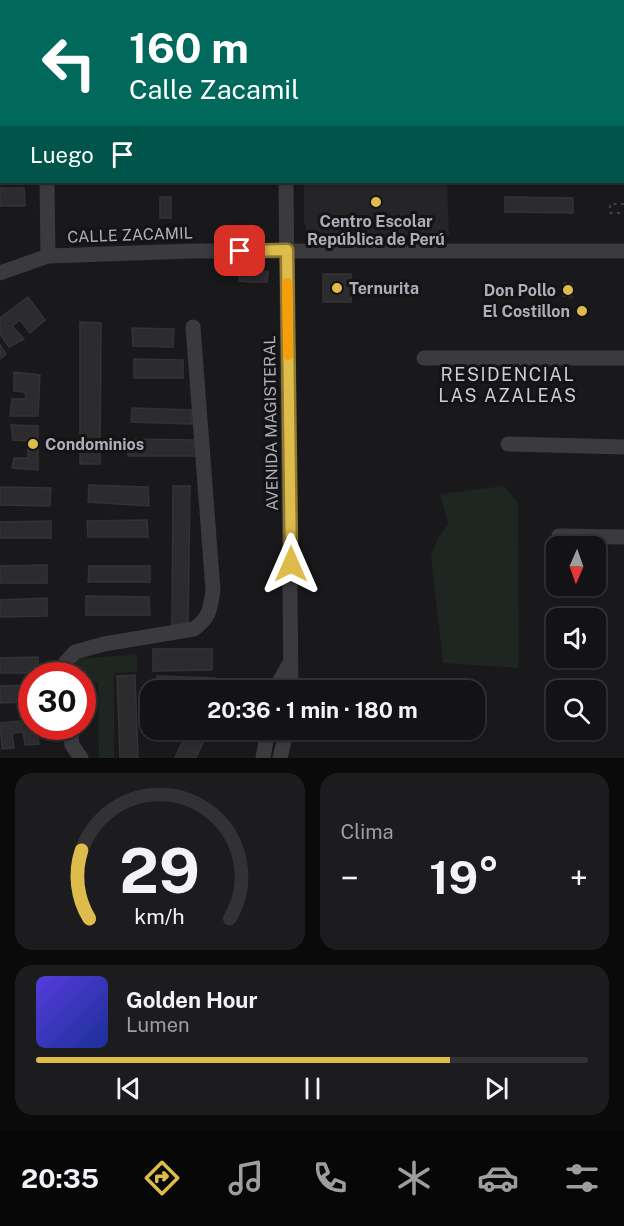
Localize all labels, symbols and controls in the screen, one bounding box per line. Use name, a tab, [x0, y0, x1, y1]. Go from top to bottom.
text: 160 m	[129, 23, 249, 72]
icon: left	[30, 24, 108, 102]
text: Calle Zacamil	[129, 73, 299, 105]
icon: arrive	[106, 138, 139, 171]
text: Luego	[30, 142, 94, 168]
marker: Centro Escolar República de Perú	[369, 195, 383, 209]
place label: Centro Escolar República de Perú	[307, 212, 445, 249]
street label: CALLE ZACAMIL	[67, 223, 193, 247]
pin	[214, 225, 265, 276]
icon: arrive	[223, 234, 256, 267]
place label: Ternurita	[349, 279, 419, 298]
marker: Ternurita	[330, 281, 344, 295]
place label: Don Pollo	[484, 281, 556, 300]
marker: Don Pollo	[561, 283, 575, 297]
place label: El Costillon	[483, 302, 570, 321]
marker: El Costillon	[575, 304, 589, 318]
street label: AVENIDA MAGISTERAL	[260, 335, 282, 511]
district label: RESIDENCIAL LAS AZALEAS	[438, 364, 578, 406]
place label: Condominios	[45, 435, 144, 454]
marker: Condominios	[26, 437, 40, 451]
position arrow	[259, 532, 323, 596]
north arrow	[546, 536, 606, 596]
map controls	[546, 536, 606, 740]
button: sound	[546, 608, 606, 668]
speed limit sign: 30	[18, 662, 96, 740]
button: search	[546, 680, 606, 740]
text: 20:36 · 1 min · 180 m	[207, 697, 418, 723]
text: Clima	[341, 820, 394, 844]
text: 29	[119, 834, 200, 907]
text: 19°	[429, 851, 499, 904]
text: −	[341, 859, 359, 897]
text: +	[570, 859, 588, 897]
text: km/h	[135, 904, 185, 929]
text: Golden Hour	[126, 987, 257, 1013]
text: Lumen	[126, 1013, 190, 1037]
icon: previous	[112, 1072, 145, 1105]
icon: pause	[296, 1072, 329, 1105]
icon: next	[480, 1072, 513, 1105]
icon: directions	[141, 1157, 183, 1199]
icon: music	[225, 1157, 267, 1199]
icon: phone	[309, 1157, 351, 1199]
icon: climate	[393, 1157, 435, 1199]
icon: car	[477, 1157, 519, 1199]
icon: filters	[561, 1157, 603, 1199]
text: 20:35	[21, 1162, 99, 1194]

